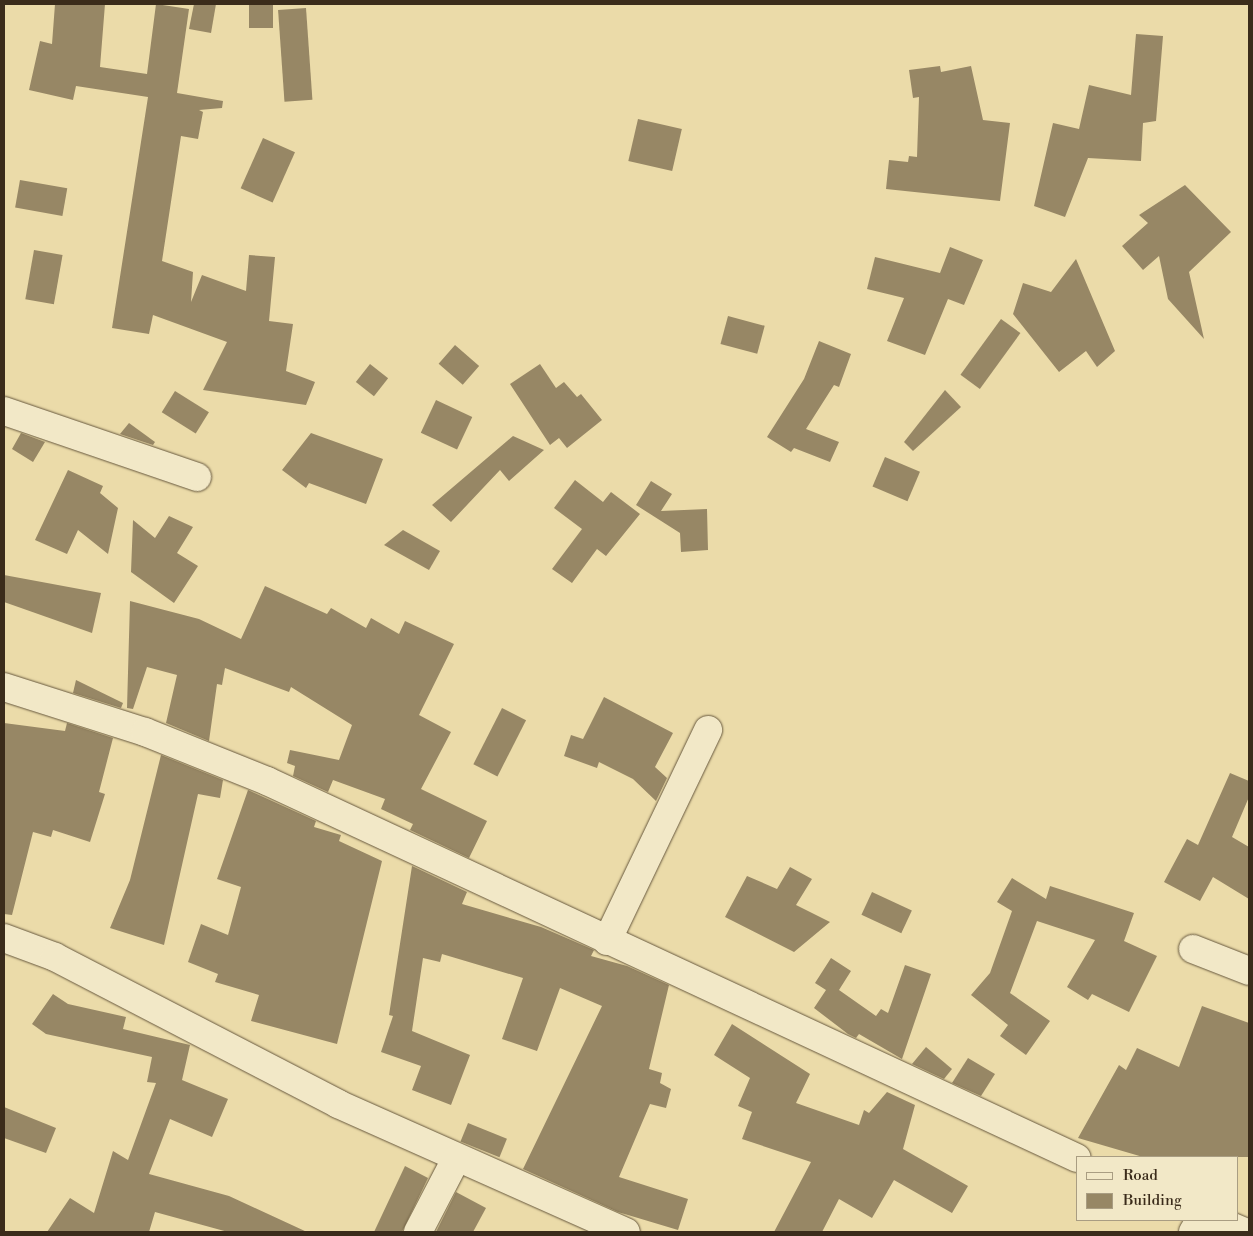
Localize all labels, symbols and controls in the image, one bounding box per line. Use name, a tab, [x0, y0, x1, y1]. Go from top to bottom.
legend	[1076, 1156, 1238, 1221]
text: Road	[1123, 1166, 1158, 1185]
text: Building	[1123, 1191, 1182, 1210]

